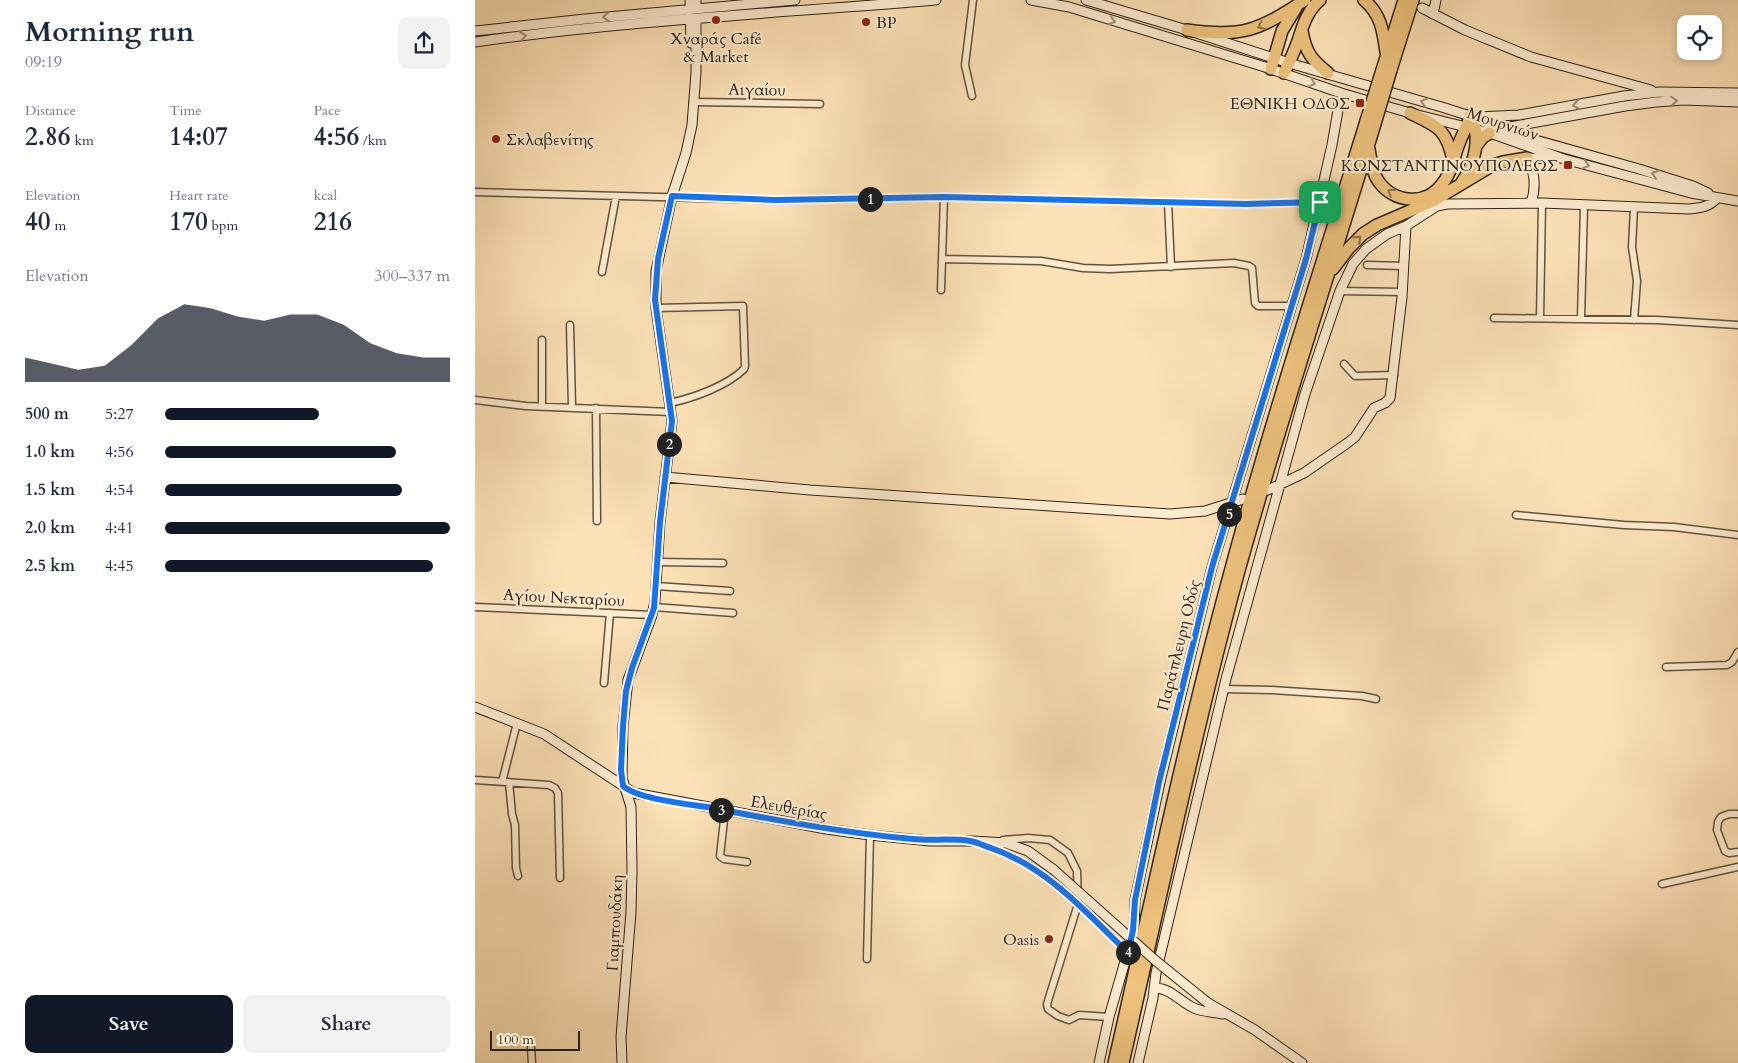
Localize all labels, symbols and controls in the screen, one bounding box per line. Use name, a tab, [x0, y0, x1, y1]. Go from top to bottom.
one-way arrow	[602, 11, 610, 22]
place label: BP	[876, 12, 896, 34]
text: Morning run	[25, 13, 194, 51]
marker: Χναράς Café & Market	[710, 14, 722, 26]
one-way arrow	[1107, 15, 1116, 25]
map controls	[1677, 15, 1722, 60]
button: locate	[1677, 15, 1722, 60]
marker: BP	[860, 16, 872, 28]
button: share	[398, 17, 450, 69]
one-way arrow	[1257, 19, 1266, 30]
place label: Χναράς Café & Market	[670, 28, 762, 68]
one-way arrow	[520, 31, 528, 42]
text: 09:19	[25, 51, 62, 73]
one-way arrow	[1307, 77, 1315, 87]
street label: Αιγαίου	[728, 79, 786, 101]
place label: ΕΘΝΙΚΗ ΟΔΟΣ	[1230, 93, 1350, 115]
one-way arrow	[1670, 95, 1678, 106]
marker: ΕΘΝΙΚΗ ΟΔΟΣ	[1354, 97, 1366, 109]
one-way arrow	[1420, 97, 1428, 107]
one-way arrow	[1571, 99, 1580, 109]
text: Distance	[25, 101, 76, 120]
text: Time	[169, 101, 202, 120]
text: Pace	[314, 101, 341, 120]
street label: Μουρνιών	[1464, 102, 1541, 146]
text: 2.86	[25, 120, 71, 154]
text: 14:07	[169, 120, 228, 154]
text: 4:56	[314, 120, 359, 154]
place label: Σκλαβενίτης	[506, 129, 594, 151]
text: km	[71, 131, 94, 150]
text: /km	[359, 131, 387, 150]
marker: Σκλαβενίτης	[490, 133, 502, 145]
place label: ΚΩΝΣΤΑΝΤΙΝΟΥΠΟΛΕΩΣ	[1341, 155, 1558, 177]
marker: ΚΩΝΣΤΑΝΤΙΝΟΥΠΟΛΕΩΣ	[1562, 159, 1574, 171]
one-way arrow	[1581, 159, 1590, 170]
one-way arrow	[1652, 170, 1660, 180]
pin	[1299, 181, 1341, 223]
text: Elevation	[25, 186, 81, 205]
text: Heart rate	[169, 186, 229, 205]
text: kcal	[314, 186, 337, 205]
pin: 1	[857, 186, 883, 212]
icon: arrive	[1306, 188, 1334, 216]
one-way arrow	[1388, 189, 1397, 199]
text: 1	[867, 190, 874, 209]
text: 40	[25, 205, 51, 239]
text: 170	[169, 205, 208, 239]
text: 216	[314, 205, 352, 239]
text: m	[51, 216, 66, 235]
text: bpm	[208, 216, 238, 235]
one-way arrow	[1353, 236, 1362, 245]
text: Elevation	[25, 265, 89, 287]
text: 300–337 m	[374, 265, 450, 287]
text: 500 m	[25, 403, 69, 425]
text: 5:27	[105, 403, 134, 425]
pin: 2	[657, 432, 681, 456]
text: 2	[666, 435, 673, 454]
text: 1.0 km	[25, 441, 75, 463]
text: 4:56	[105, 441, 134, 463]
text: 1.5 km	[25, 479, 75, 501]
text: 4:54	[105, 479, 134, 501]
pin: 5	[1217, 502, 1241, 526]
text: 5	[1226, 505, 1233, 524]
text: 2.0 km	[25, 517, 75, 539]
text: 4:41	[105, 517, 134, 539]
text: 2.5 km	[25, 555, 75, 577]
text: 4:45	[105, 555, 134, 577]
street label: Παράπλευρη Οδός	[1152, 577, 1206, 713]
street label: Αγίου Νεκταρίου	[503, 584, 625, 612]
street label: Ελευθερίας	[749, 790, 829, 826]
pin: 3	[709, 798, 733, 822]
text: 3	[718, 801, 725, 820]
street label: Γιαμπουδάκη	[601, 874, 629, 972]
place label: Oasis	[1003, 929, 1039, 951]
marker: Oasis	[1043, 933, 1055, 945]
pin: 4	[1115, 940, 1141, 964]
text: 4	[1125, 943, 1132, 962]
button: Save	[25, 995, 233, 1053]
button: Share	[243, 995, 450, 1053]
scale bar	[490, 1028, 580, 1051]
text: 100 m	[497, 1030, 534, 1049]

